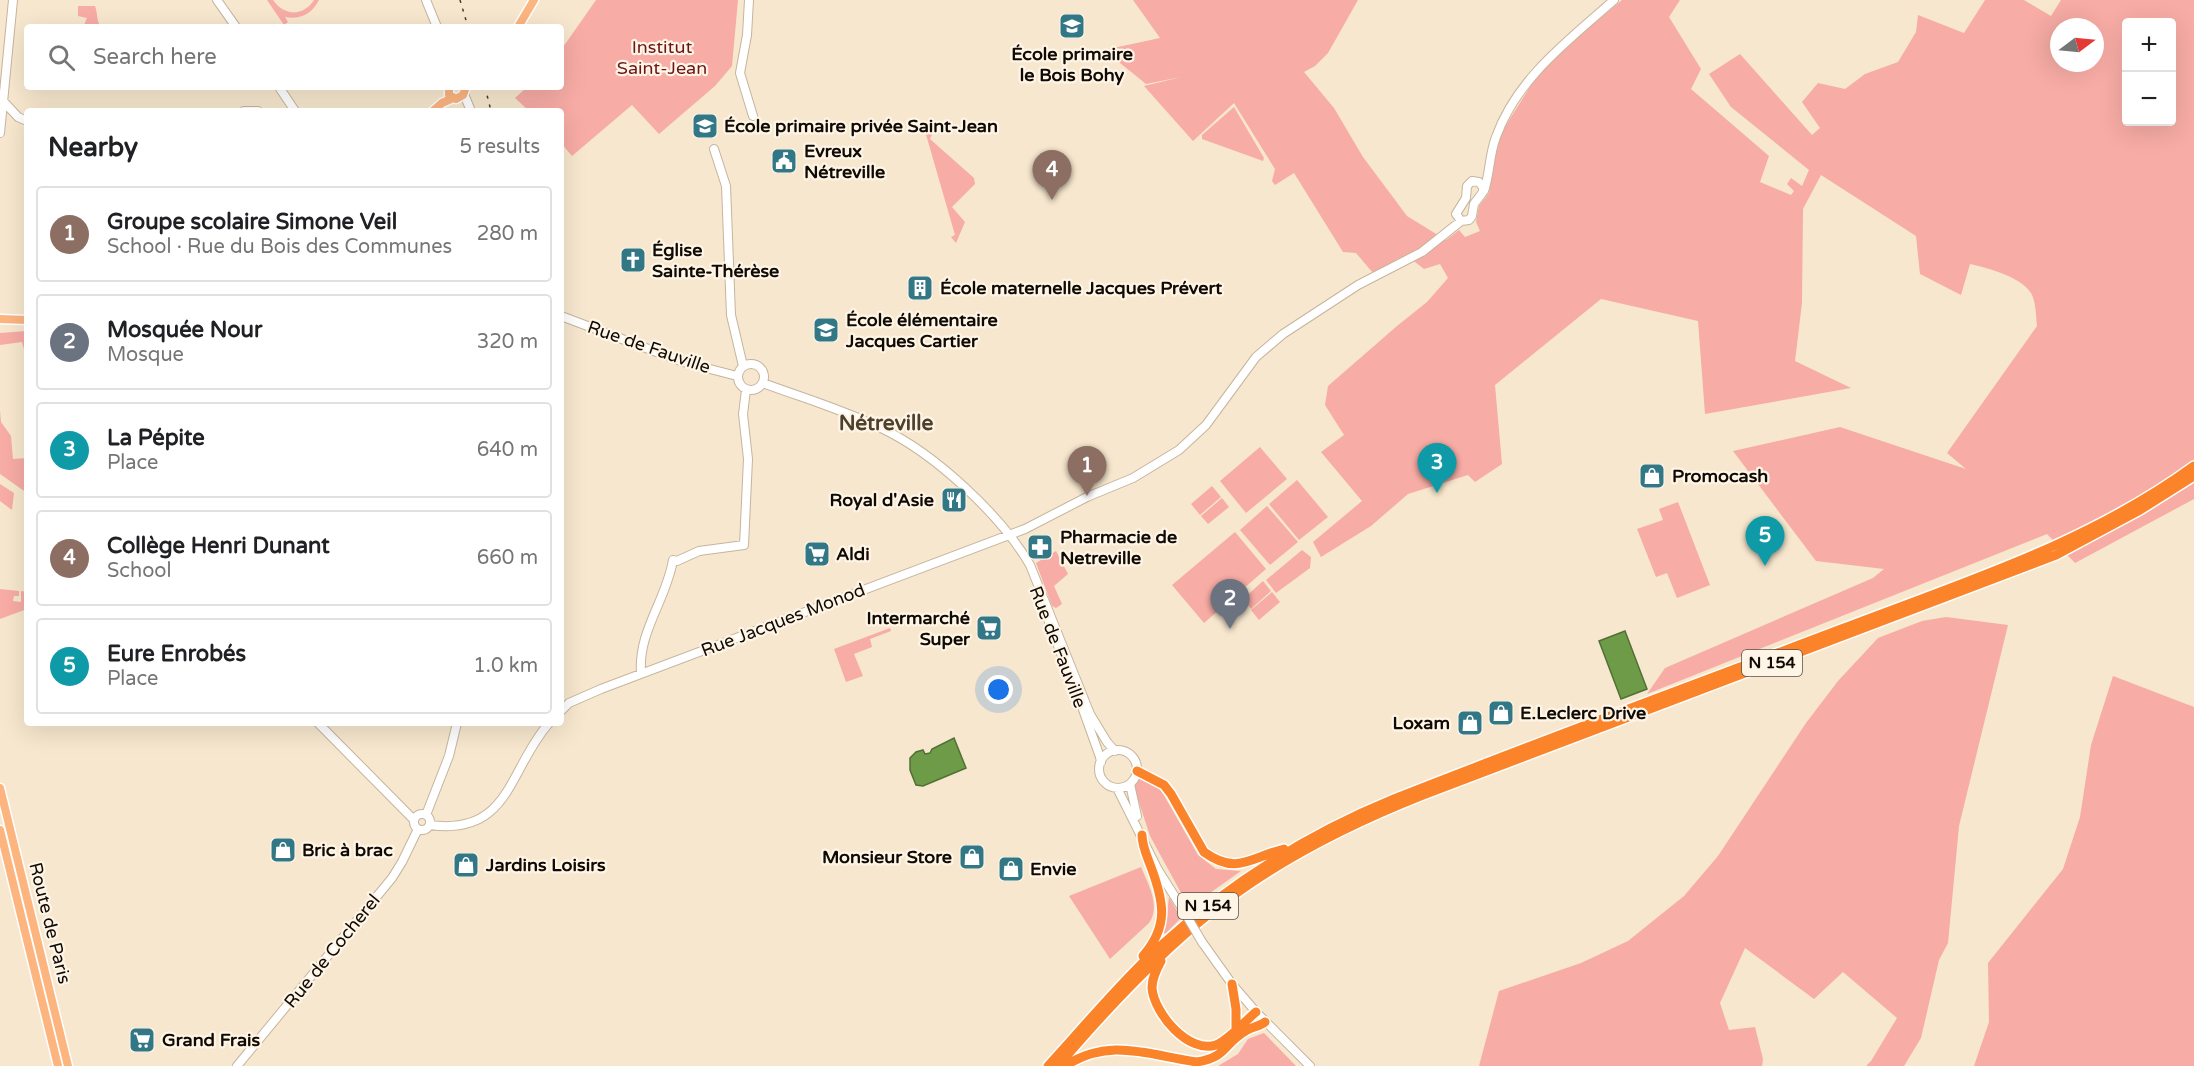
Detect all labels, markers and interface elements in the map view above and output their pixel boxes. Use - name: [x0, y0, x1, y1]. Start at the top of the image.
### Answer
- school or university icon: École primaire le Bois Bohy: [1057, 11, 1087, 41]
- north arrow: [2050, 18, 2104, 72]
- map controls: [2122, 18, 2176, 126]
- button: +: [2122, 18, 2176, 72]
- search box: [24, 24, 564, 90]
- park label: Institut Saint-Jean: [617, 36, 707, 79]
- icon: search: [45, 41, 78, 74]
- place label: École primaire le Bois Bohy: [1011, 43, 1133, 86]
- text: Search here: [93, 44, 217, 70]
- button: −: [2122, 72, 2176, 126]
- school or university icon: École primaire privée Saint-Jean: [690, 111, 720, 141]
- place label: École primaire privée Saint-Jean: [724, 115, 998, 137]
- text: Nearby: [48, 132, 138, 163]
- text: 5 results: [460, 135, 540, 159]
- place label: Evreux Nétreville: [804, 140, 885, 183]
- public building icon: Evreux Nétreville: [769, 146, 799, 176]
- pin: 4: [1032, 150, 1072, 200]
- text: Groupe scolaire Simone Veil: [107, 209, 397, 235]
- text: 1: [63, 222, 76, 246]
- text: 280 m: [477, 222, 538, 246]
- text: School · Rue du Bois des Communes: [107, 235, 452, 259]
- place label: Église Sainte-Thérèse: [652, 239, 779, 282]
- church icon: Église Sainte-Thérèse: [618, 245, 648, 275]
- building icon: École maternelle Jacques Prévert: [905, 273, 935, 303]
- place label: École maternelle Jacques Prévert: [940, 277, 1222, 299]
- place label: École élémentaire Jacques Cartier: [845, 309, 998, 352]
- school or university icon: École élémentaire Jacques Cartier: [811, 315, 841, 345]
- street label: Rue de Fauville: [585, 316, 713, 378]
- text: Mosquée Nour: [107, 317, 262, 343]
- text: 2: [63, 330, 76, 354]
- text: 320 m: [477, 330, 538, 354]
- text: Mosque: [107, 343, 184, 367]
- district label: Nétreville: [839, 411, 933, 436]
- text: La Pépite: [107, 425, 205, 451]
- text: 3: [63, 438, 76, 462]
- text: 640 m: [477, 438, 538, 462]
- pin: 3: [1418, 444, 1456, 493]
- pin: 1: [1068, 446, 1106, 496]
- text: Place: [107, 451, 158, 475]
- shop icon: Promocash: [1637, 461, 1667, 491]
- place label: Promocash: [1672, 465, 1768, 487]
- restaurant icon: Royal d'Asie: [939, 485, 969, 515]
- place label: Royal d'Asie: [829, 489, 934, 511]
- pin: 5: [1746, 516, 1784, 566]
- place label: Pharmacie de Netreville: [1060, 526, 1177, 569]
- pharmacy icon: Pharmacie de Netreville: [1025, 532, 1055, 562]
- text: Collège Henri Dunant: [107, 533, 330, 559]
- supermarket icon: Aldi: [802, 539, 832, 569]
- place label: Aldi: [836, 543, 870, 565]
- text: 4: [63, 546, 76, 570]
- text: 660 m: [477, 546, 538, 570]
- text: School: [107, 559, 171, 583]
- street label: Rue Jacques Monod: [698, 579, 868, 661]
- pin: 2: [1210, 580, 1250, 629]
- street label: Rue de Fauville: [1025, 583, 1091, 711]
- place label: Intermarché Super: [866, 607, 971, 650]
- supermarket icon: Intermarché Super: [974, 613, 1004, 643]
- text: Eure Enrobés: [107, 641, 246, 667]
- road number: N 154: [1742, 650, 1802, 676]
- text: 5: [63, 654, 76, 678]
- text: 1.0 km: [473, 654, 538, 678]
- text: Place: [107, 667, 158, 691]
- your location: [984, 675, 1013, 704]
- shop icon: E.Leclerc Drive: [1486, 698, 1516, 728]
- place label: E.Leclerc Drive: [1520, 702, 1646, 724]
- shop icon: Loxam: [1455, 708, 1485, 738]
- place label: Loxam: [1393, 712, 1450, 734]
- shop icon: Bric à brac: [268, 835, 298, 865]
- place label: Bric à brac: [302, 839, 393, 861]
- shop icon: Monsieur Store: [957, 842, 987, 872]
- place label: Monsieur Store: [822, 846, 952, 868]
- shop icon: Jardins Loisirs: [451, 850, 481, 880]
- place label: Jardins Loisirs: [485, 854, 606, 876]
- shop icon: Envie: [996, 854, 1026, 884]
- place label: Envie: [1030, 858, 1076, 880]
- street label: Route de Paris: [24, 860, 76, 986]
- street label: Rue de Cocherel: [279, 890, 385, 1012]
- road number: N 154: [1178, 893, 1238, 919]
- supermarket icon: Grand Frais: [127, 1025, 157, 1055]
- place label: Grand Frais: [162, 1029, 261, 1051]

